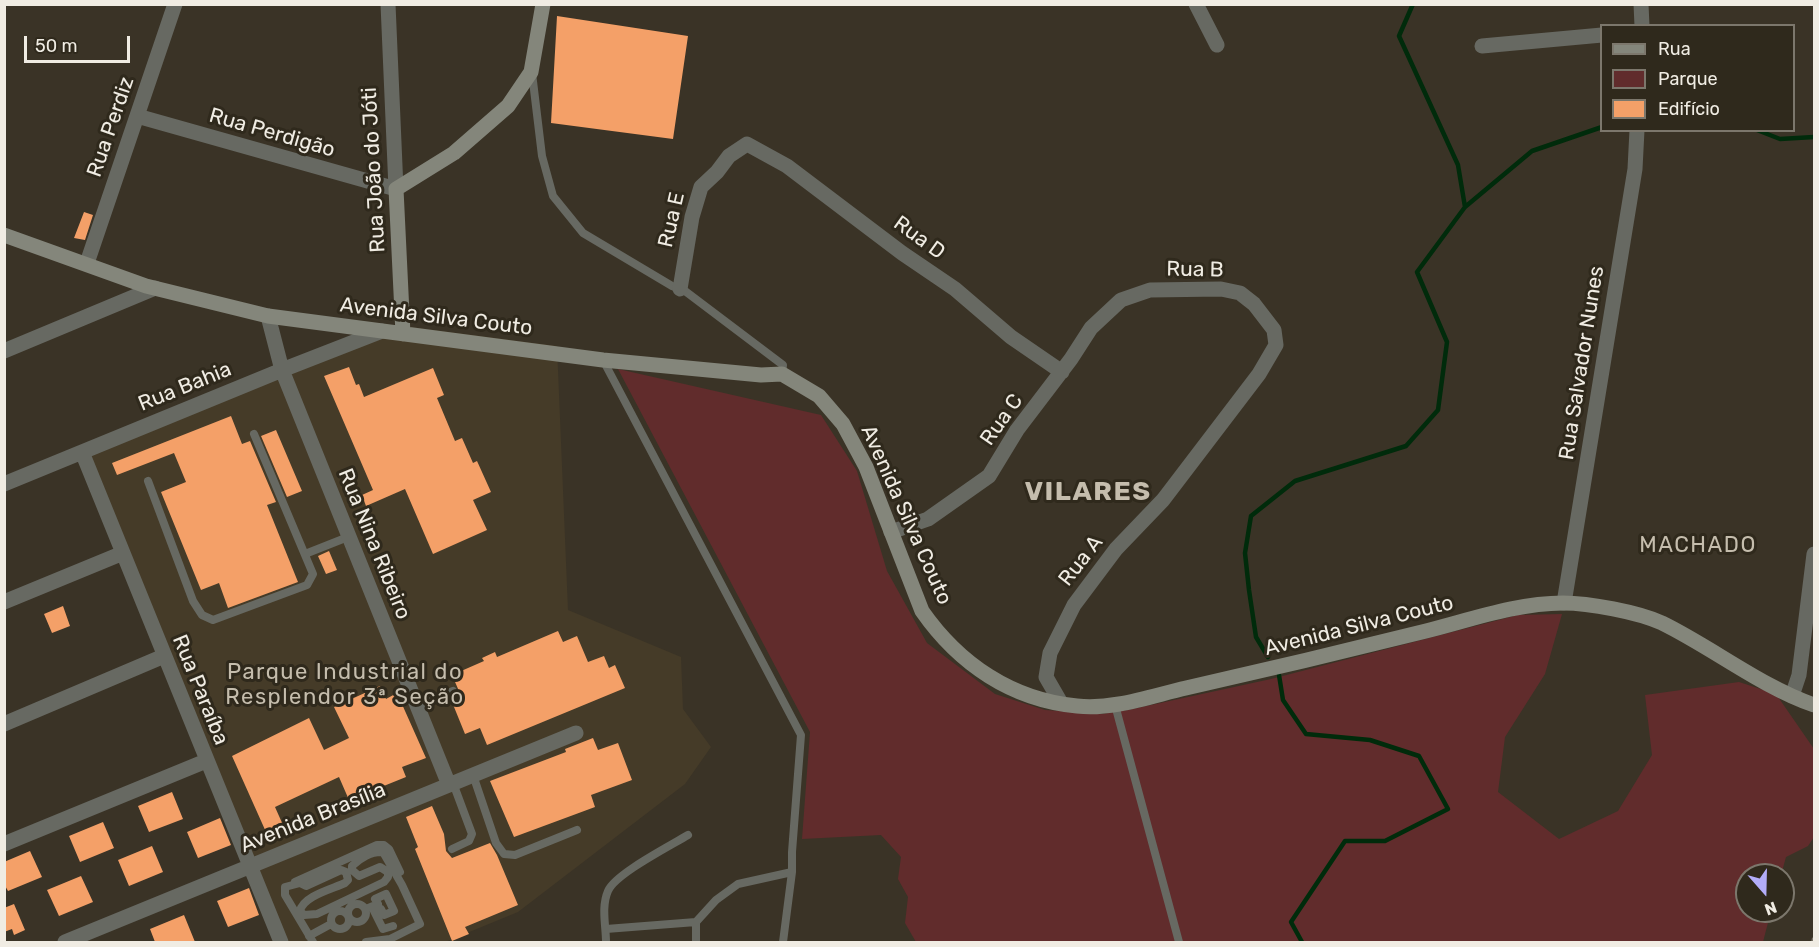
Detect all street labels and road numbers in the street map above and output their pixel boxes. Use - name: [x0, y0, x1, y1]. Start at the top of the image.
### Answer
- street label: Rua Perdiz: [82, 74, 140, 180]
- street label: Rua João do Jóti: [357, 87, 391, 253]
- street label: Rua Perdigão: [206, 103, 338, 163]
- street label: Rua E: [653, 190, 691, 250]
- street label: Rua D: [888, 211, 950, 265]
- street label: Rua B: [1166, 257, 1224, 283]
- street label: Rua Salvador Nunes: [1554, 264, 1610, 462]
- street label: Avenida Silva Couto: [338, 293, 534, 341]
- street label: Rua Bahia: [135, 357, 235, 417]
- street label: Rua C: [975, 389, 1029, 451]
- street label: Avenida Silva Couto: [855, 421, 957, 609]
- street label: Rua Nina Ribeiro: [332, 465, 416, 623]
- street label: Rua A: [1053, 531, 1109, 591]
- street label: Avenida Silva Couto: [1262, 590, 1456, 662]
- street label: Rua Paraíba: [166, 631, 234, 749]
- street label: Avenida Brasília: [237, 777, 389, 859]

